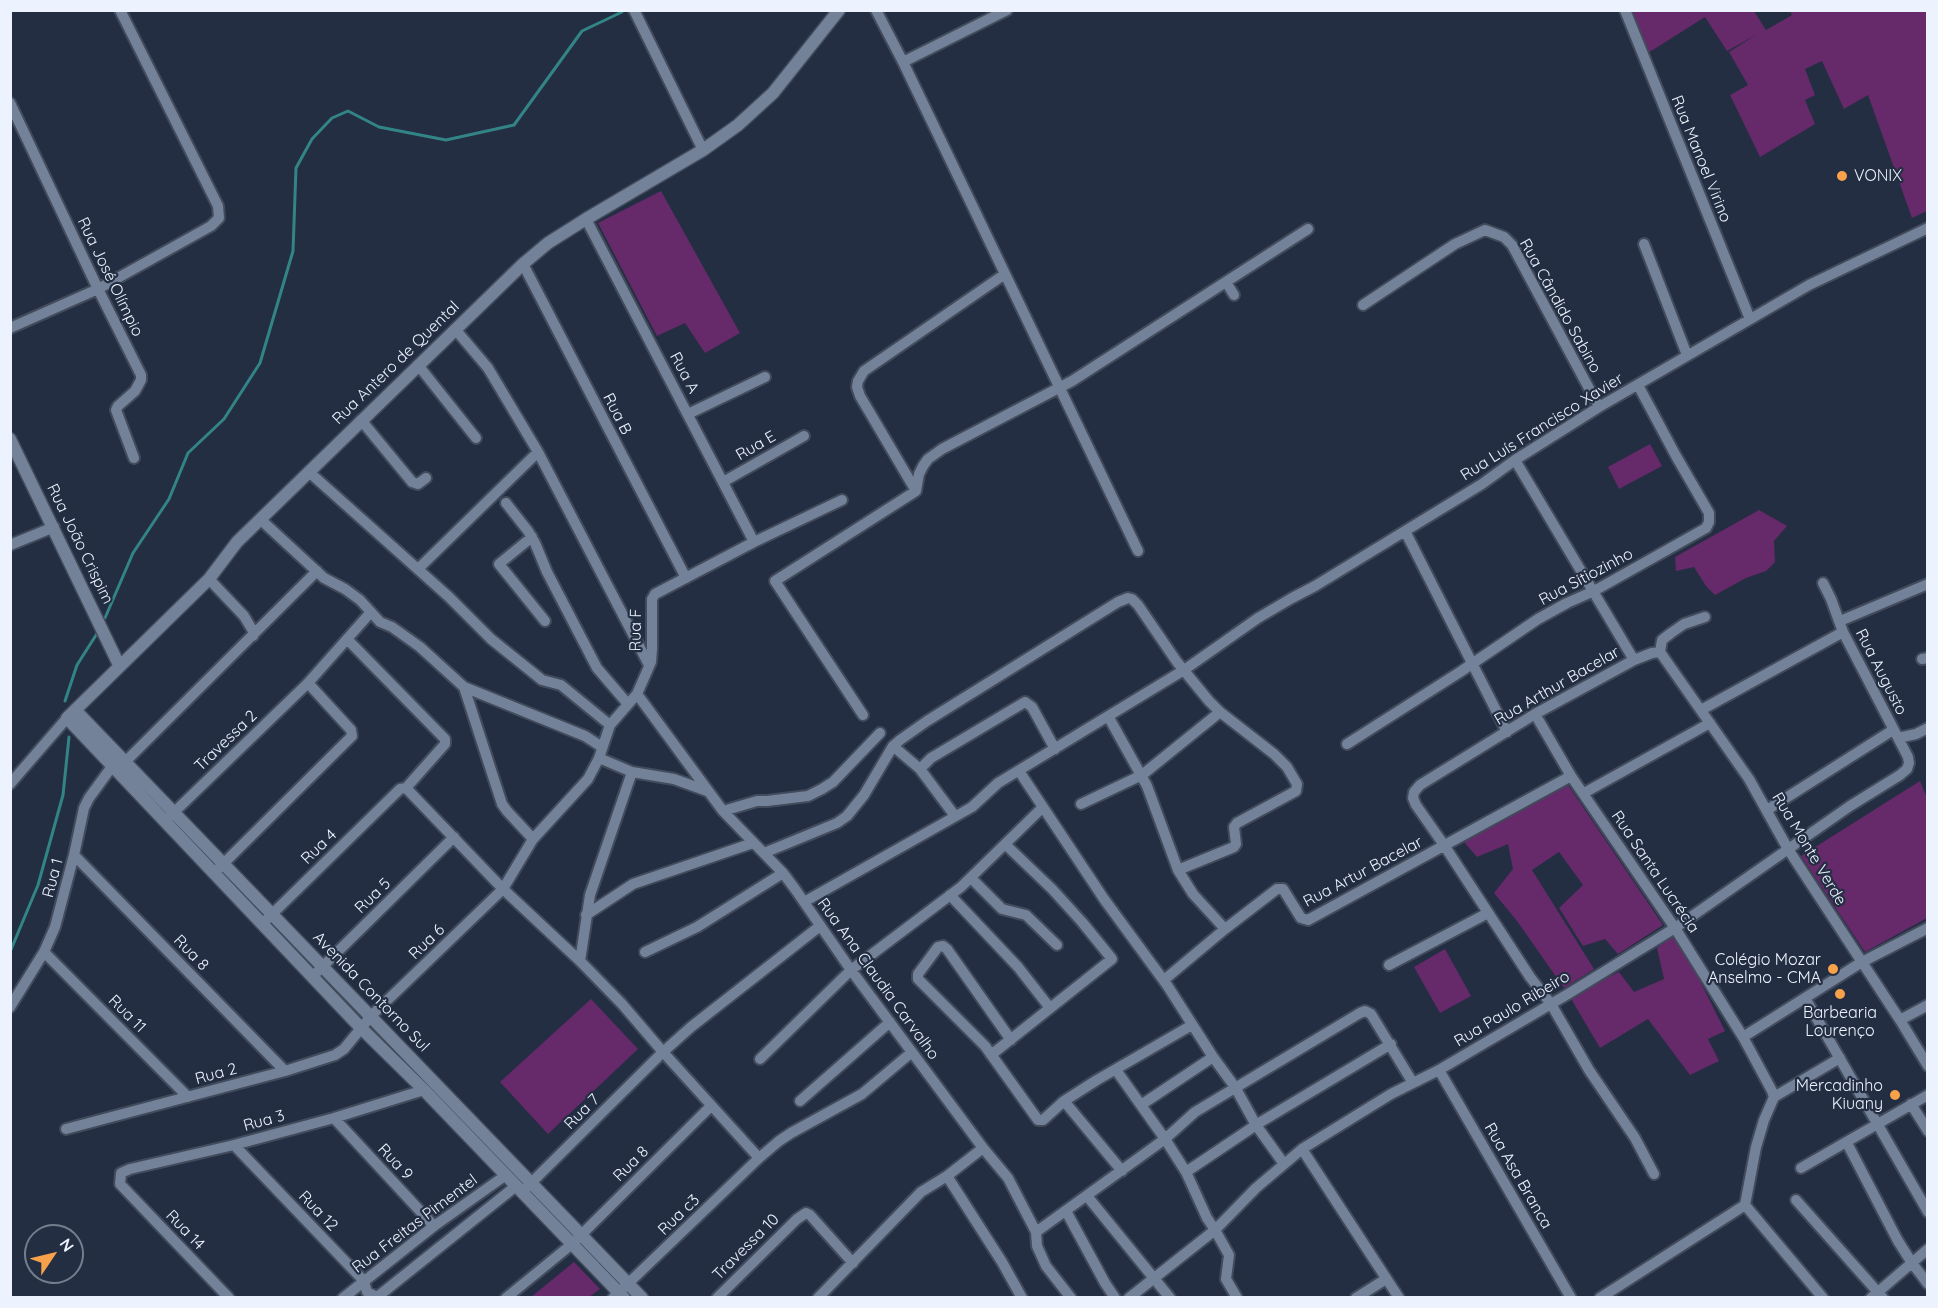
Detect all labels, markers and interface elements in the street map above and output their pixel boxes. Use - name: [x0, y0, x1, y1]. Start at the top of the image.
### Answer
- street label: Rua Manoel Virino: [1667, 93, 1735, 225]
- place label: VONIX: [1854, 166, 1902, 186]
- marker: VONIX: [1835, 169, 1849, 183]
- street label: Rua José Olímpio: [73, 214, 147, 340]
- street label: Rua Cândido Sabino: [1515, 235, 1605, 377]
- street label: Rua Antero de Quental: [328, 297, 464, 429]
- street label: Rua A: [665, 349, 703, 397]
- street label: Rua Luís Francisco Xavier: [1457, 369, 1627, 485]
- street label: Rua B: [598, 390, 636, 438]
- street label: Rua E: [733, 427, 779, 465]
- street label: Rua João Crispim: [43, 481, 117, 607]
- street label: Rua Sitiozinho: [1536, 544, 1636, 610]
- street label: Rua F: [626, 608, 646, 652]
- street label: Rua Augusto: [1851, 626, 1911, 718]
- street label: Rua Arthur Bacelar: [1491, 642, 1623, 730]
- street label: Travessa 2: [191, 706, 261, 776]
- street label: Rua Monte Verde: [1768, 789, 1850, 909]
- street label: Rua Santa Lucrécia: [1607, 807, 1703, 937]
- street label: Rua 4: [297, 825, 341, 869]
- street label: Rua Artur Bacelar: [1300, 832, 1426, 912]
- street label: Rua 1: [39, 856, 67, 900]
- street label: Rua 5: [351, 874, 395, 918]
- street label: Rua Ana Claudia Carvalho: [813, 894, 943, 1064]
- street label: Rua 6: [405, 920, 449, 964]
- street label: Avenida Contorno Sul: [309, 928, 433, 1056]
- street label: Rua 8: [169, 931, 213, 975]
- place label: Colégio Mozar Anselmo - CMA: [1708, 950, 1821, 988]
- marker: Colégio Mozar Anselmo - CMA: [1826, 962, 1840, 976]
- street label: Rua Paulo Ribeiro: [1451, 967, 1573, 1051]
- marker: Barbearia Lourenço: [1833, 987, 1847, 1001]
- street label: Rua 11: [104, 991, 150, 1037]
- place label: Barbearia Lourenço: [1803, 1003, 1877, 1041]
- street label: Rua 2: [193, 1059, 239, 1089]
- place label: Mercadinho Kiuany: [1796, 1076, 1883, 1114]
- marker: Mercadinho Kiuany: [1888, 1088, 1902, 1102]
- street label: Rua 7: [560, 1090, 604, 1134]
- street label: Rua 3: [241, 1106, 287, 1136]
- street label: Rua Asa Branca: [1480, 1120, 1556, 1232]
- street label: Rua 9: [373, 1140, 417, 1184]
- street label: Rua 8: [609, 1142, 653, 1186]
- street label: Rua Freitas Pimentel: [349, 1171, 481, 1277]
- street label: Rua 12: [294, 1187, 342, 1235]
- street label: Rua c3: [654, 1191, 704, 1239]
- street label: Rua 14: [161, 1206, 209, 1254]
- street label: Travessa 10: [709, 1210, 783, 1284]
- north arrow: [24, 1224, 84, 1284]
- text: N: [56, 1234, 79, 1255]

